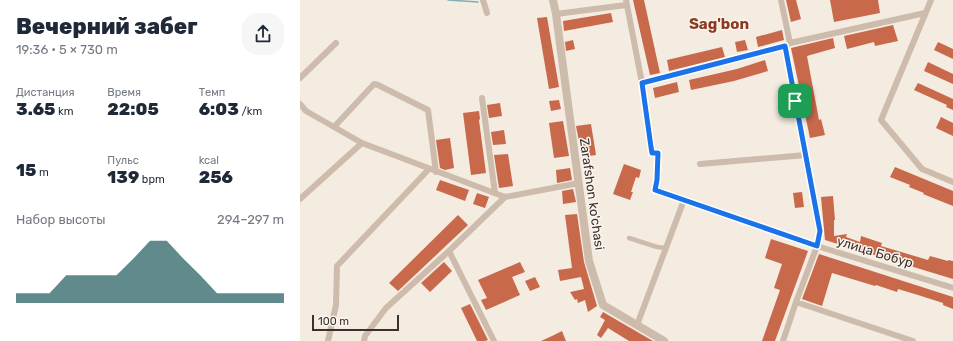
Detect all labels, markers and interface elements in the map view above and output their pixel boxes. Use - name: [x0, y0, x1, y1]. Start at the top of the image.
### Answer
- text: Вечерний забег: [16, 13, 198, 40]
- button: share: [242, 13, 284, 55]
- district label: Sag'bon: [689, 15, 749, 33]
- text: 19:36 · 5 × 730 m: [16, 42, 118, 57]
- pin: [778, 84, 812, 118]
- text: Дистанция: [16, 86, 74, 99]
- text: Время: [107, 86, 141, 99]
- text: Темп: [199, 86, 225, 99]
- icon: arrive: [784, 90, 806, 112]
- text: 3.65: [16, 99, 55, 119]
- text: 22:05: [107, 99, 159, 119]
- text: 6:03: [199, 99, 239, 119]
- text: km: [55, 105, 74, 118]
- text: /km: [239, 105, 262, 118]
- street label: Zarafshon ko'chasi: [577, 137, 607, 251]
- text: Пульс: [107, 154, 139, 167]
- text: kcal: [199, 154, 219, 167]
- text: 15: [16, 160, 36, 180]
- text: m: [36, 166, 49, 179]
- text: 139: [107, 167, 139, 187]
- text: 256: [199, 167, 233, 187]
- text: bpm: [139, 173, 165, 186]
- text: Набор высоты: [16, 212, 105, 227]
- text: 294–297 m: [217, 212, 284, 227]
- street label: улица Бобур: [835, 233, 915, 271]
- scale bar: [312, 313, 399, 332]
- text: 100 m: [318, 315, 349, 328]

